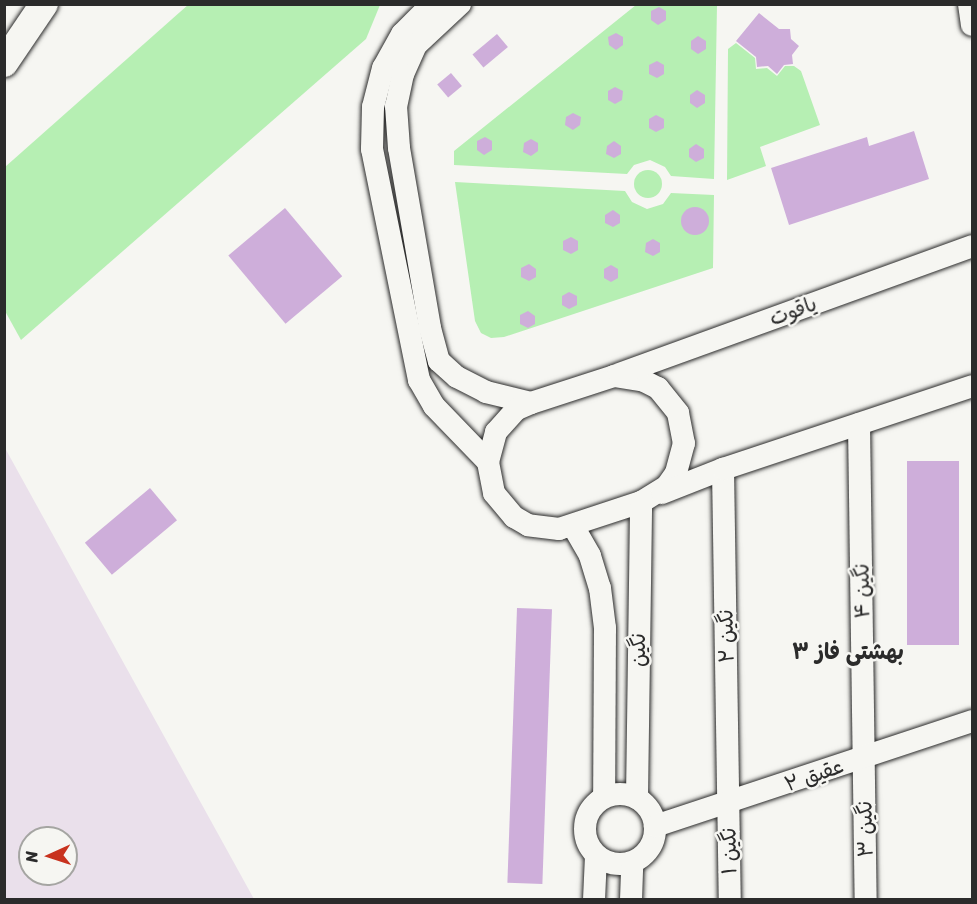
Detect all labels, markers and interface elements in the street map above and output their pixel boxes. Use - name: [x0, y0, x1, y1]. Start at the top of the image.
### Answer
- street label: یاقوت: [766, 291, 820, 331]
- street label: نگین ۴: [849, 563, 875, 619]
- street label: نگین ۲: [713, 609, 739, 663]
- street label: نگین: [625, 633, 651, 667]
- district label: بهشتی فاز ۳: [792, 639, 904, 665]
- street label: عقیق ۲: [781, 753, 847, 797]
- street label: نگین ۳: [852, 800, 878, 858]
- north arrow: [18, 826, 78, 886]
- street label: نگین ۱: [716, 827, 742, 875]
- text: N: [17, 851, 46, 863]

